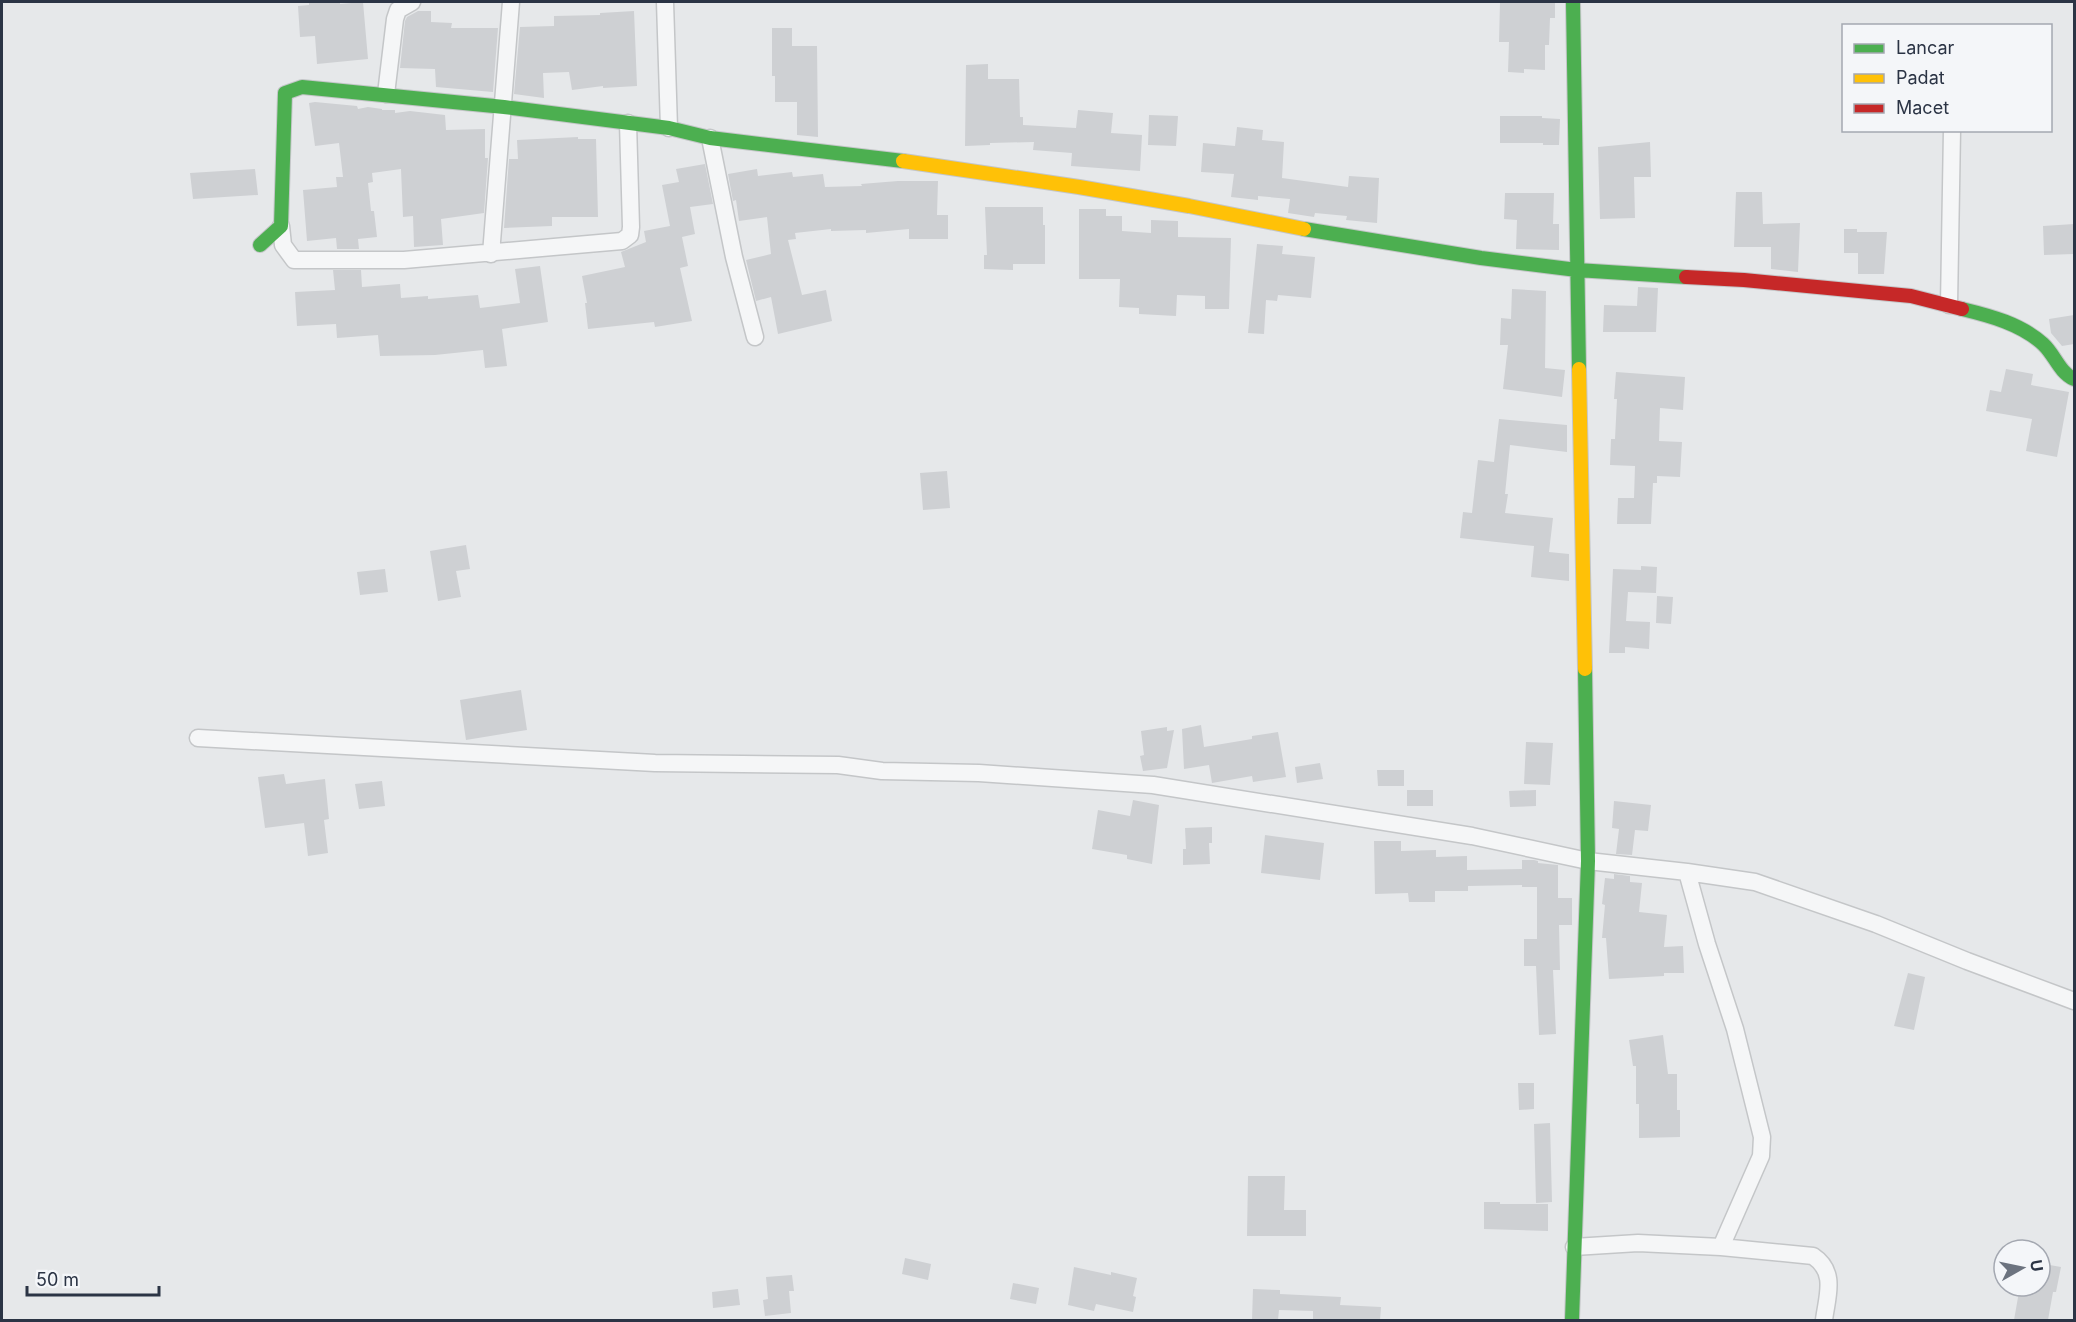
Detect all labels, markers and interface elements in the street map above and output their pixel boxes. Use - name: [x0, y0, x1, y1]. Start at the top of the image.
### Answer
- legend: [1842, 24, 2052, 132]
- text: Lancar: [1896, 37, 1954, 58]
- text: Padat: [1896, 67, 1945, 88]
- text: Macet: [1896, 97, 1949, 118]
- north arrow: [1992, 1238, 2052, 1298]
- text: U: [2026, 1258, 2048, 1273]
- scale bar: [27, 1259, 159, 1297]
- text: 50 m: [36, 1269, 79, 1290]

